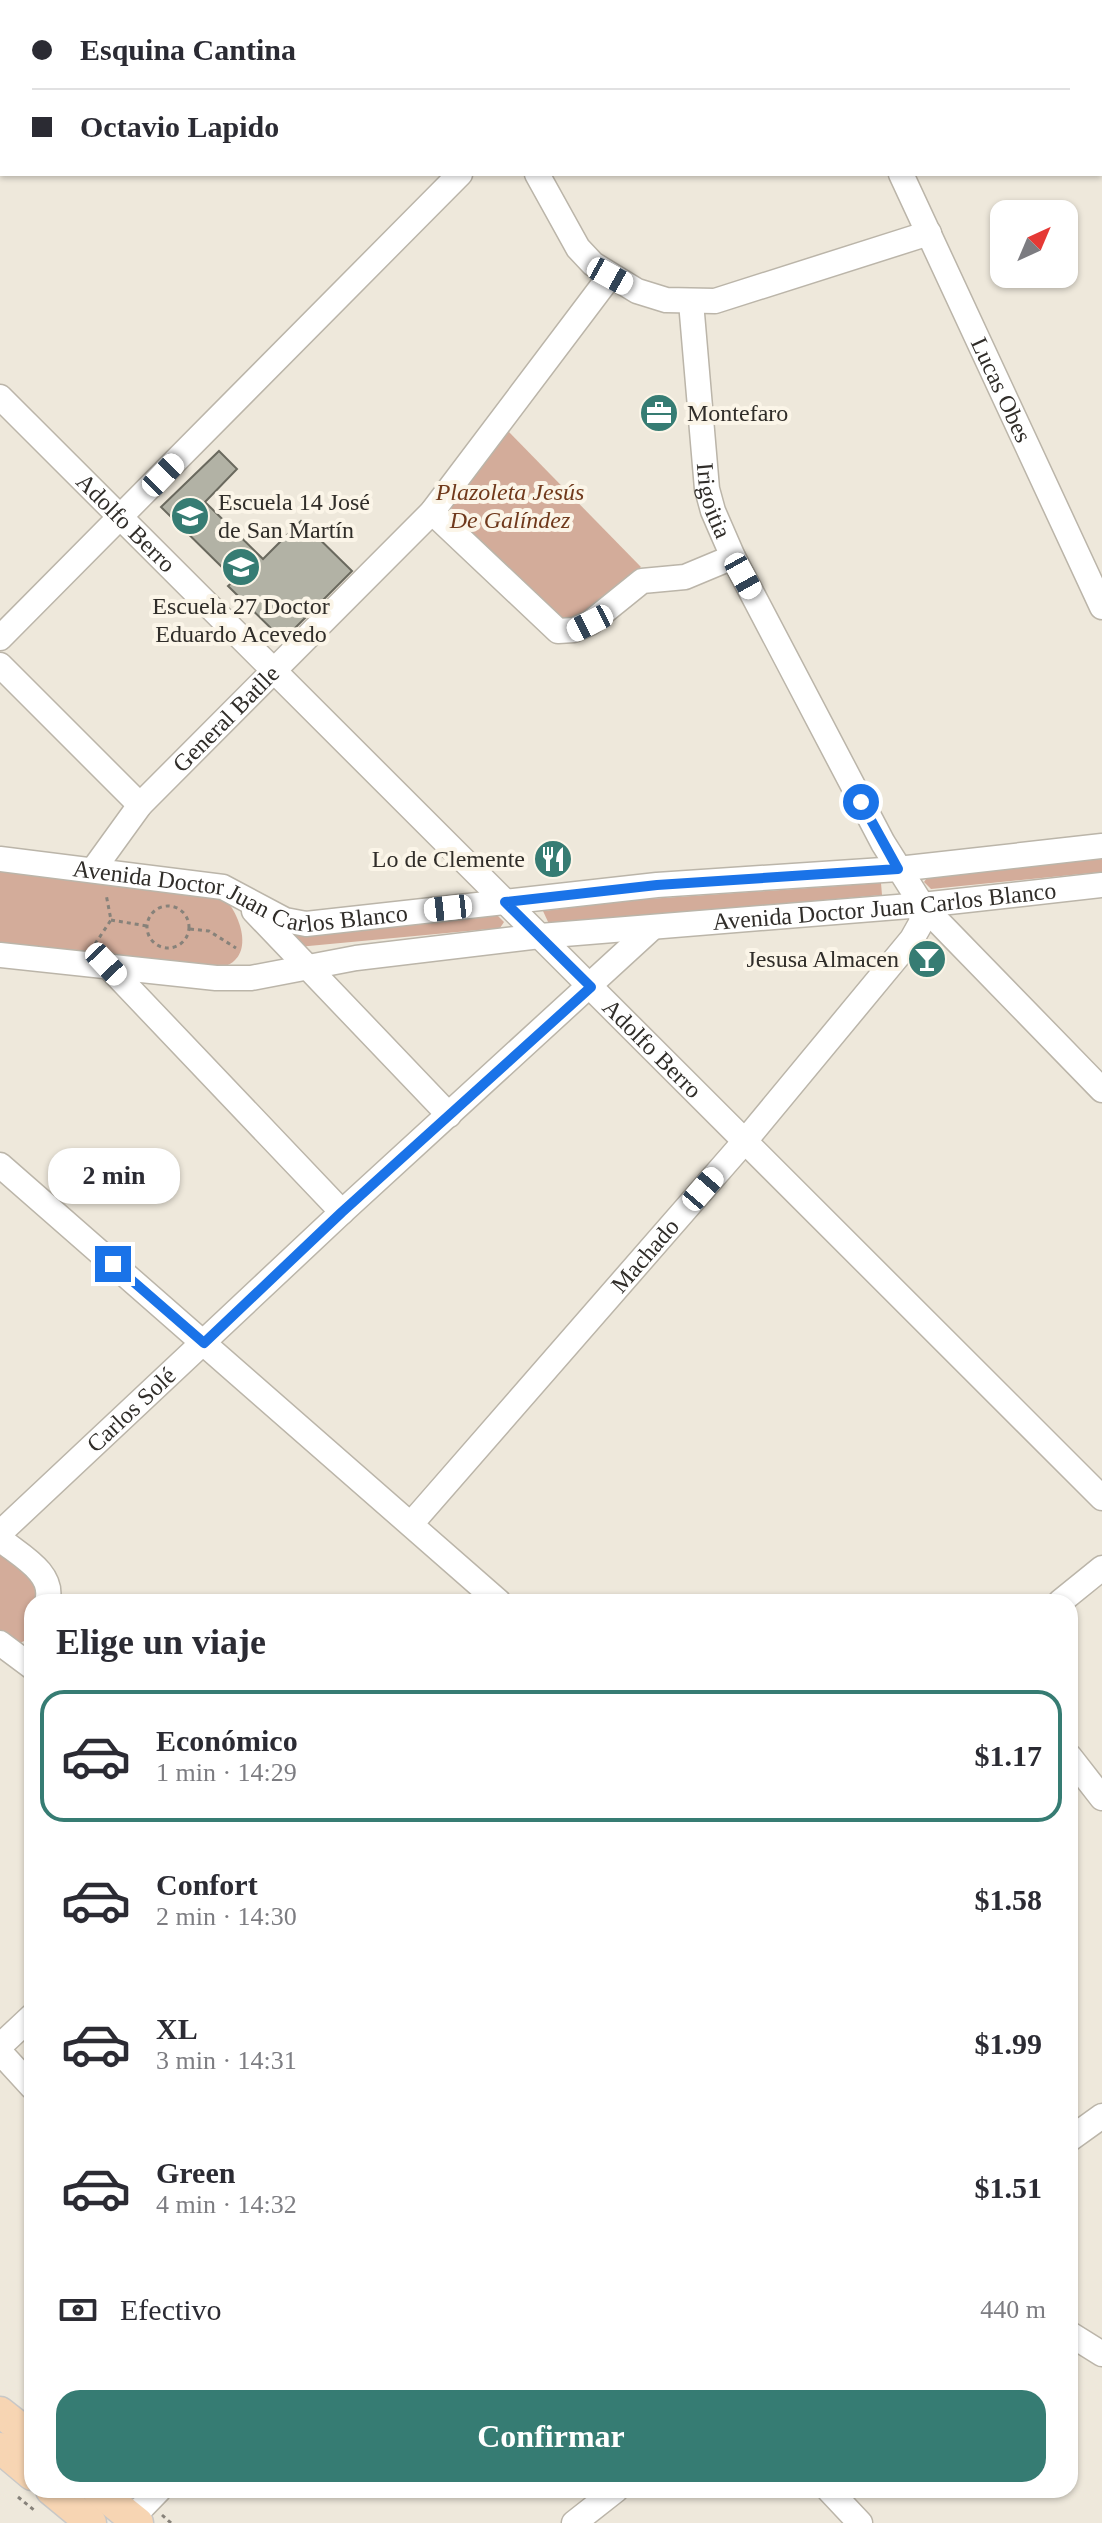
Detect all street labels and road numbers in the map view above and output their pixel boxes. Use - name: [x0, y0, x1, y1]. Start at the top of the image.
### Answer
- street label: Lucas Obes: [966, 333, 1037, 446]
- street label: Irigoitia: [692, 462, 736, 542]
- street label: Adolfo Berro: [71, 468, 181, 577]
- street label: General Batlle: [168, 660, 284, 777]
- street label: Avenida Doctor Juan Carlos Blanco: [71, 855, 409, 937]
- street label: Avenida Doctor Juan Carlos Blanco: [712, 877, 1057, 935]
- street label: Adolfo Berro: [598, 994, 707, 1103]
- street label: Machado: [606, 1213, 684, 1298]
- street label: Carlos Solé: [82, 1362, 181, 1457]

